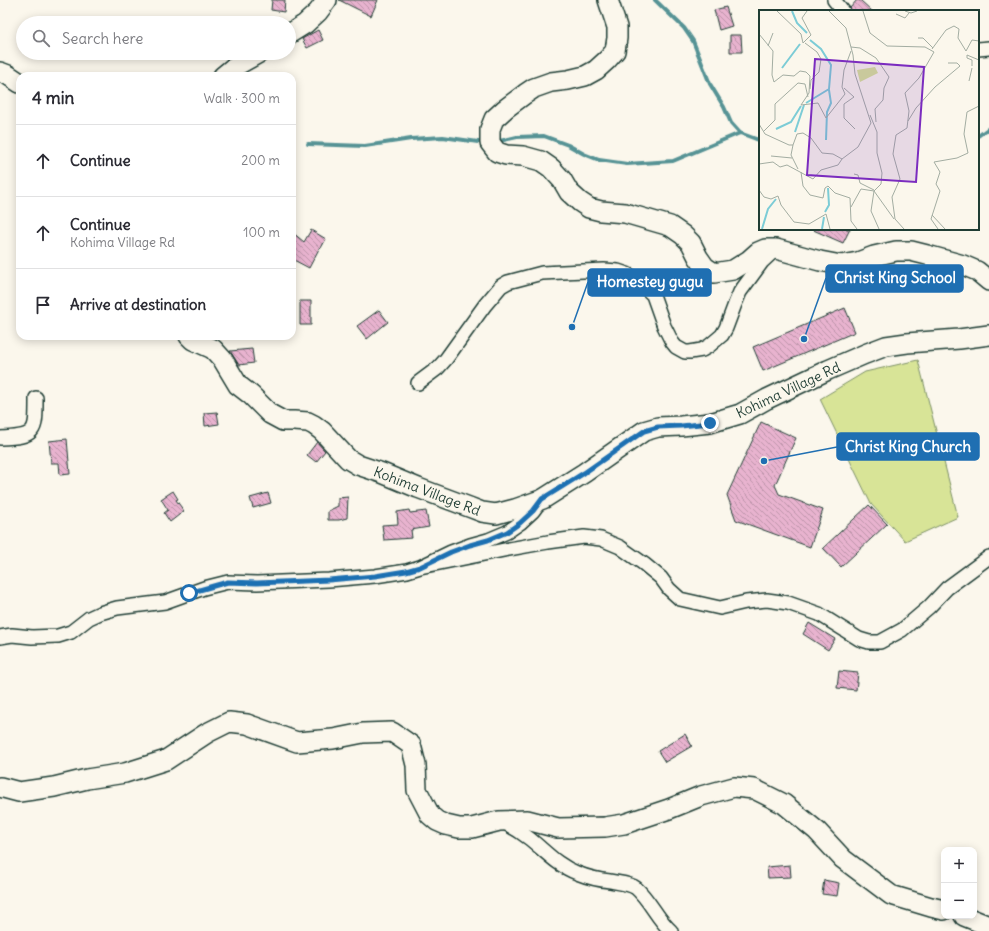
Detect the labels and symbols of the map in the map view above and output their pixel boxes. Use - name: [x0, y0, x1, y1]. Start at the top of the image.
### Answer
- inset map: [759, 10, 979, 230]
- callout: Christ King School: [826, 265, 963, 292]
- text: Christ King School: [834, 268, 956, 288]
- callout: Homestey gugu: [588, 269, 711, 296]
- text: Homestey gugu: [597, 272, 704, 292]
- street label: Kohima Village Rd: [733, 358, 843, 422]
- route end: [701, 414, 719, 432]
- callout: Christ King Church: [837, 433, 979, 460]
- text: Christ King Church: [845, 437, 971, 457]
- street label: Kohima Village Rd: [371, 462, 483, 520]
- route start: [180, 584, 198, 602]

